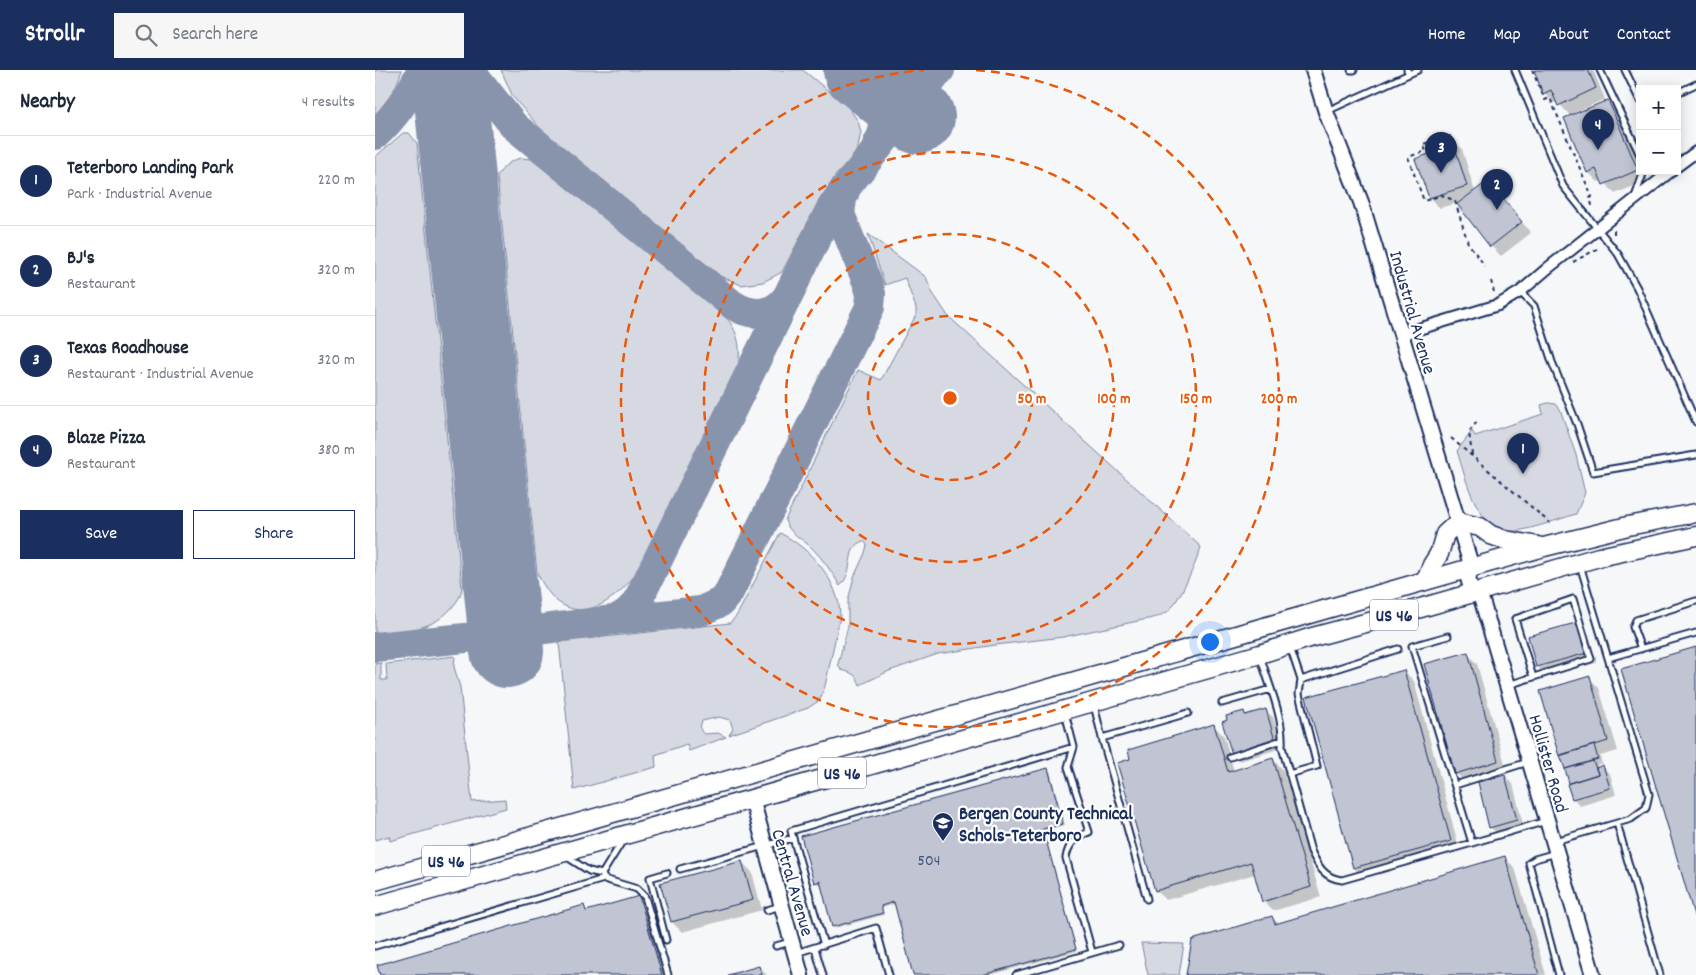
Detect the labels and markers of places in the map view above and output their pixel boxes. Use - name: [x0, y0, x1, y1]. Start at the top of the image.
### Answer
- pin: 4: [1582, 109, 1614, 150]
- pin: 3: [1425, 132, 1457, 173]
- pin: 2: [1481, 169, 1513, 210]
- centre of rings: [941, 389, 959, 407]
- pin: 1: [1507, 433, 1539, 474]
- place label: Bergen County Technical Schols-Teterboro: [959, 802, 1133, 851]
- school or university icon: Bergen County Technical Schols-Teterboro: [931, 811, 955, 842]

